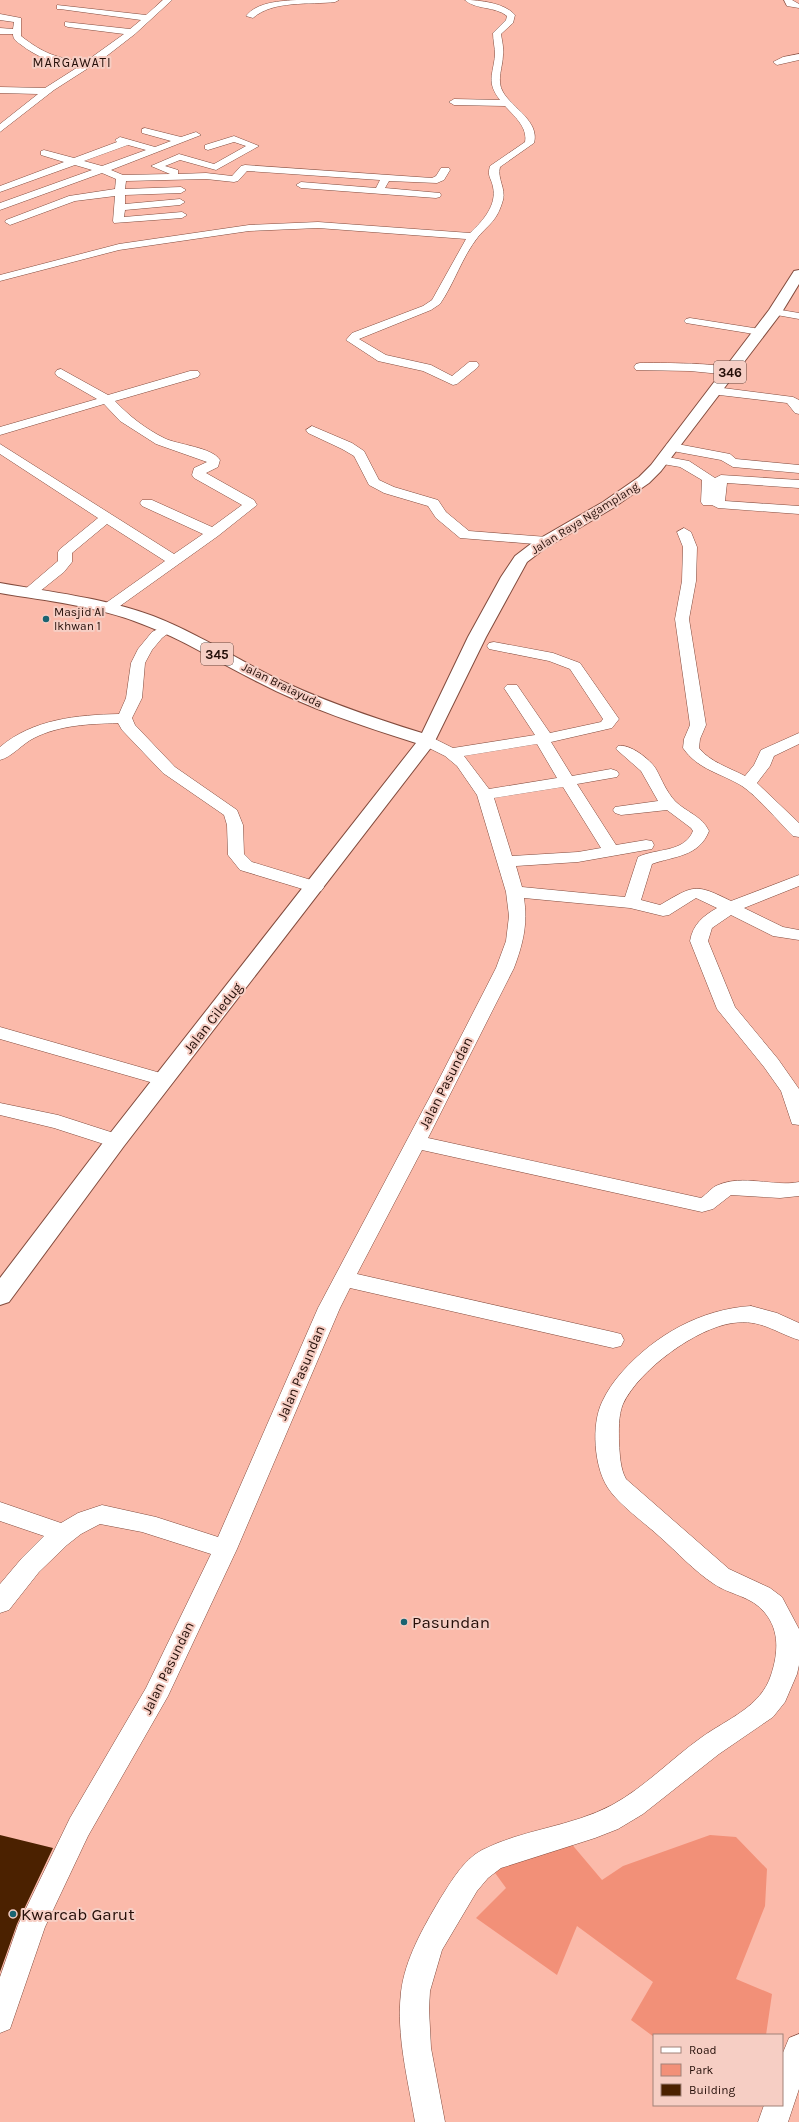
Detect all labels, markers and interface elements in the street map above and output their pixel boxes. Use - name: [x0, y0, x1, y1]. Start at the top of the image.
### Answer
- district label: MARGAWATI: [32, 55, 112, 70]
- road number: 346: [714, 361, 746, 383]
- street label: Jalan Raya Ngamplang: [529, 479, 642, 557]
- place label: Masjid Al Ikhwan 1: [54, 605, 105, 633]
- marker: Masjid Al Ikhwan 1: [41, 614, 51, 624]
- road number: 345: [201, 643, 233, 665]
- street label: Jalan Bratayuda: [240, 660, 324, 710]
- street label: Jalan Ciledug: [180, 979, 246, 1057]
- street label: Jalan Pasundan: [416, 1034, 476, 1132]
- street label: Jalan Pasundan: [273, 1323, 329, 1423]
- place label: Pasundan: [412, 1612, 490, 1632]
- marker: Pasundan: [399, 1617, 409, 1627]
- street label: Jalan Pasundan: [138, 1619, 198, 1717]
- place label: Kwarcab Garut: [21, 1904, 135, 1924]
- marker: Kwarcab Garut: [8, 1909, 18, 1919]
- legend: [653, 2034, 783, 2106]
- text: Road: [689, 2043, 717, 2057]
- text: Park: [689, 2063, 714, 2077]
- text: Building: [689, 2083, 736, 2097]

